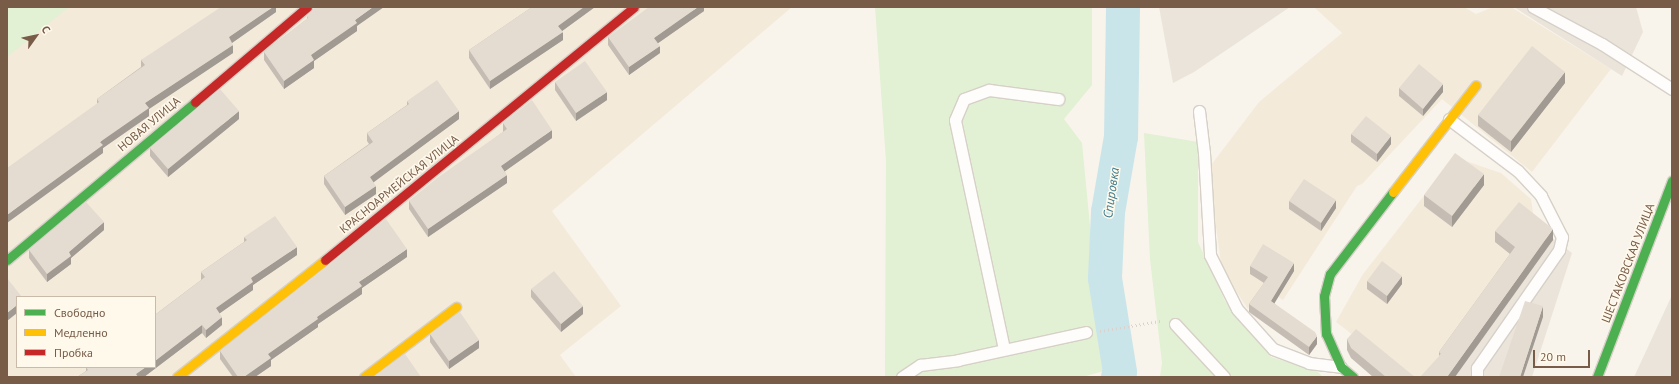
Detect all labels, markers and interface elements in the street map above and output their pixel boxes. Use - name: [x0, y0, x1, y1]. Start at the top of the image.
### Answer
- north arrow: [16, 16, 56, 56]
- text: С: [39, 23, 54, 36]
- street label: НОВАЯ УЛИЦА: [115, 94, 183, 154]
- street label: КРАСНОАРМЕЙСКАЯ УЛИЦА: [337, 132, 461, 236]
- water label: Спировка: [1101, 167, 1123, 219]
- street label: ШЕСТАКОВСКАЯ УЛИЦА: [1598, 201, 1658, 325]
- legend: [16, 296, 156, 368]
- text: Свободно: [54, 305, 105, 320]
- text: Медленно: [54, 325, 108, 340]
- scale bar: [1535, 342, 1592, 368]
- text: Пробка: [54, 345, 93, 360]
- text: 20 m: [1540, 349, 1566, 364]

